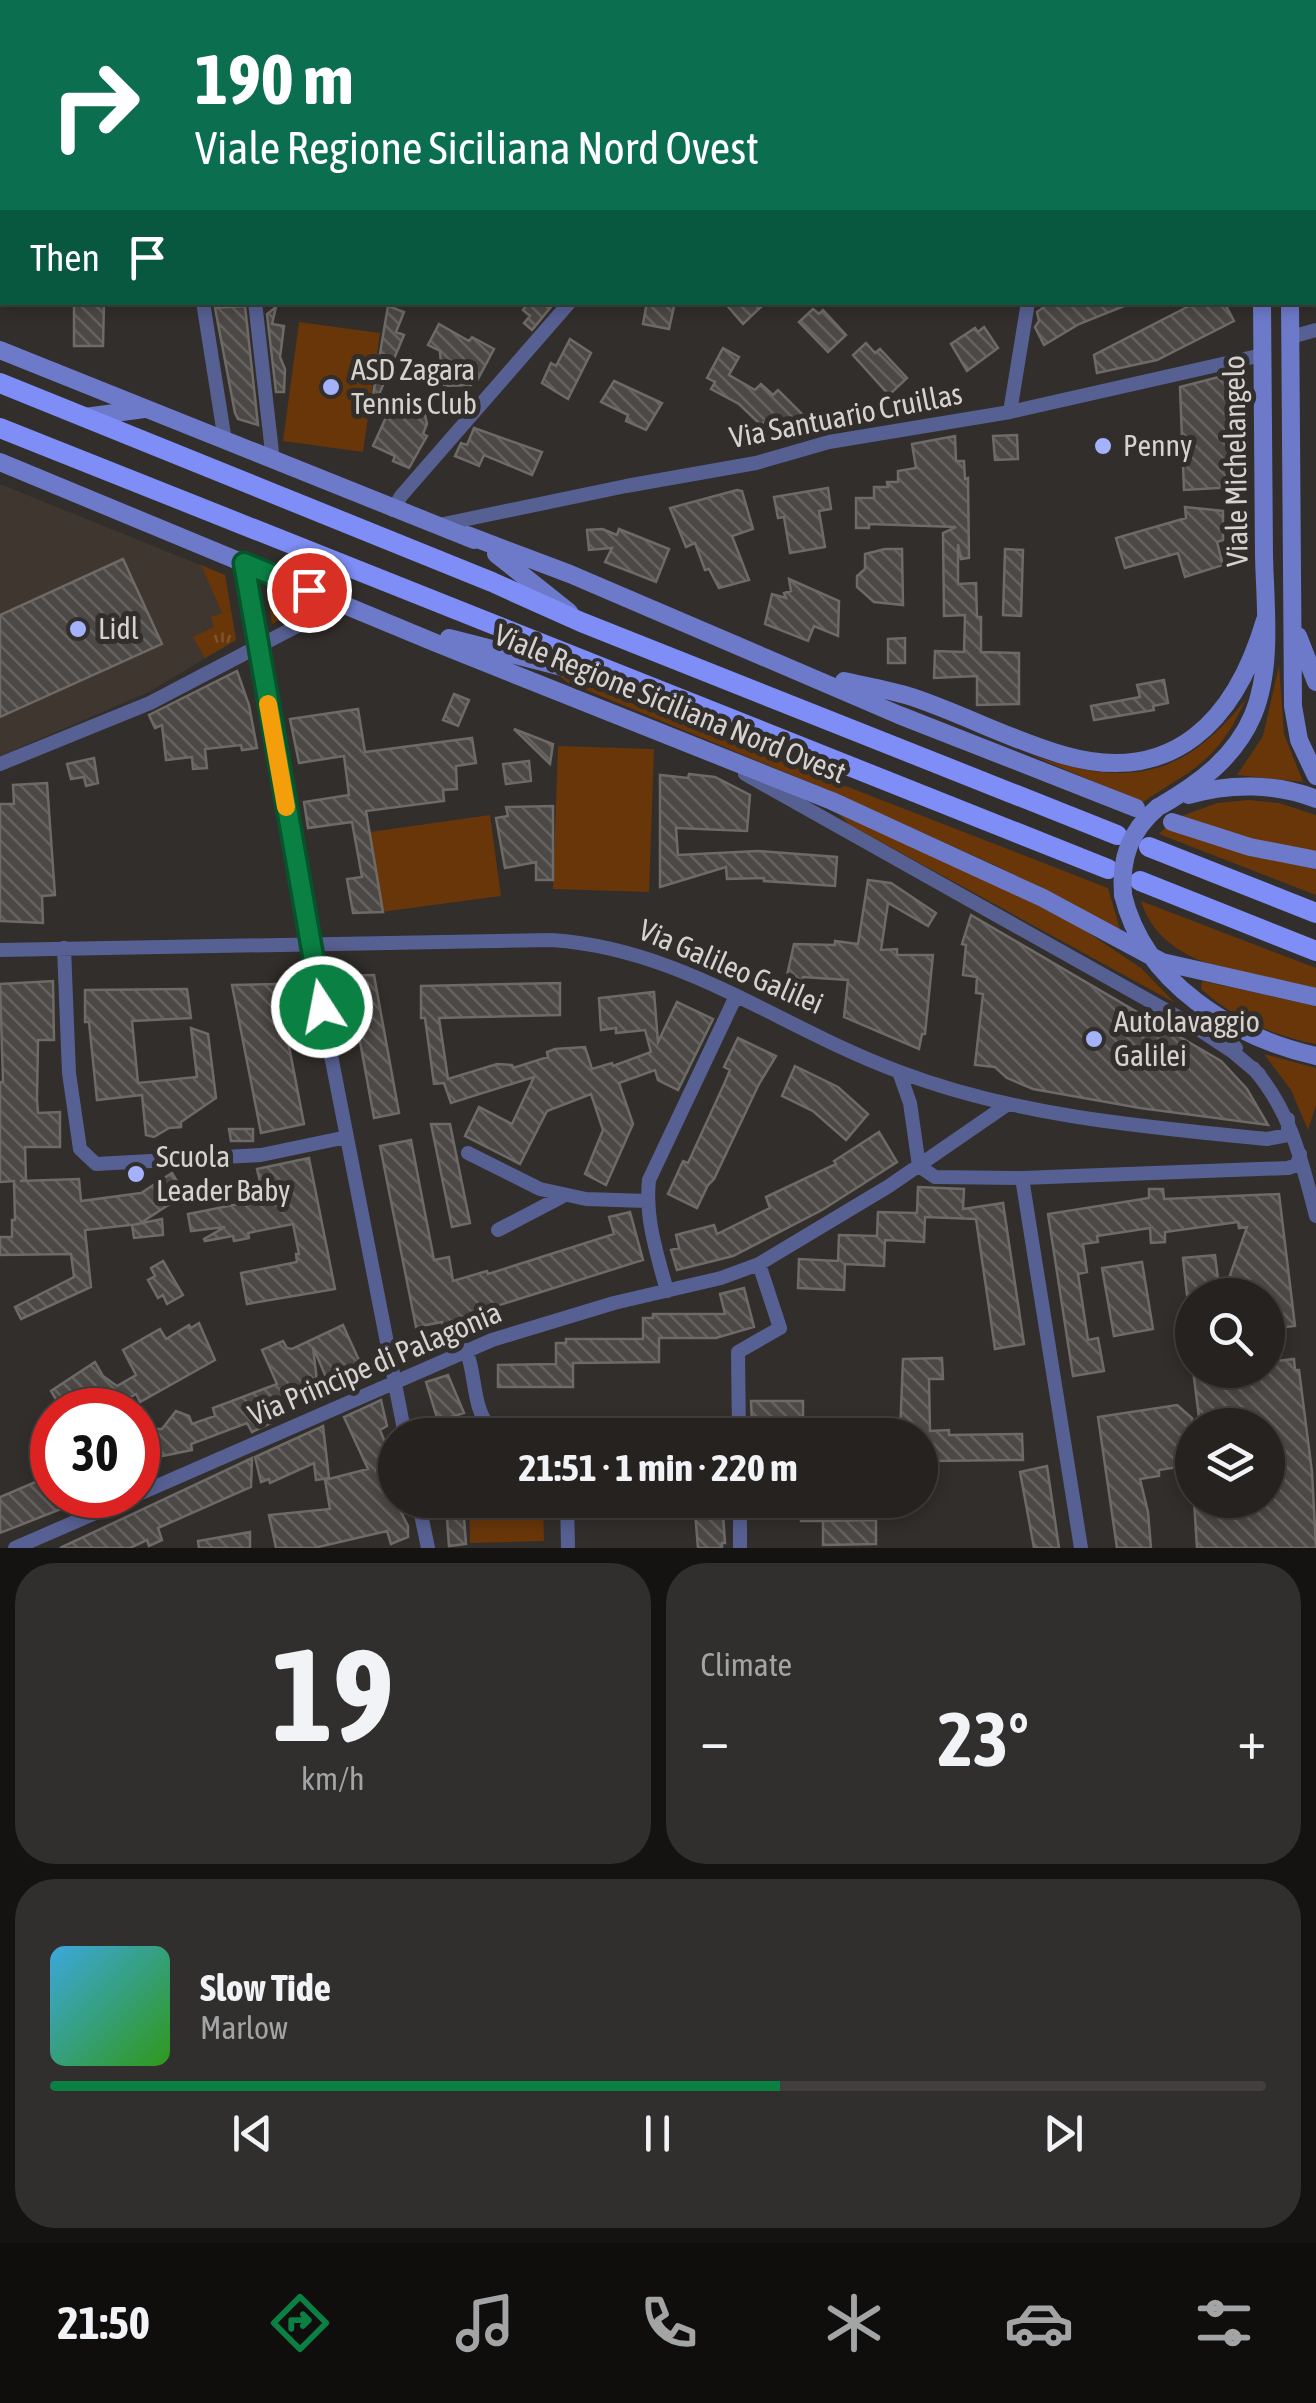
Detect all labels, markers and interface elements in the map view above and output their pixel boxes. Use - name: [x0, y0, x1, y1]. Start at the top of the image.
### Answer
- text: 190 m: [195, 39, 354, 119]
- icon: right: [30, 40, 160, 170]
- text: Viale Regione Siciliana Nord Ovest: [195, 122, 759, 174]
- icon: arrive: [120, 230, 175, 285]
- text: Then: [30, 236, 100, 279]
- place label: ASD Zagara Tennis Club: [351, 352, 477, 420]
- street label: Viale Michelangelo: [1216, 355, 1254, 567]
- marker: ASD Zagara Tennis Club: [320, 376, 342, 398]
- street label: Via Santuario Cruillas: [727, 376, 965, 454]
- place label: Penny: [1123, 428, 1192, 462]
- marker: Penny: [1092, 435, 1114, 457]
- pin: [267, 548, 352, 633]
- icon: arrive: [282, 563, 337, 618]
- place label: Lidl: [98, 611, 139, 645]
- street label: Viale Regione Siciliana Nord Ovest: [490, 617, 851, 789]
- marker: Lidl: [67, 618, 89, 640]
- street label: Via Galileo Galilei: [634, 912, 829, 1020]
- position arrow: [270, 955, 374, 1059]
- place label: Autolavaggio Galilei: [1114, 1004, 1260, 1072]
- marker: Autolavaggio Galilei: [1083, 1028, 1105, 1050]
- place label: Scuola Leader Baby: [156, 1139, 290, 1207]
- marker: Scuola Leader Baby: [125, 1163, 147, 1185]
- map controls: [1175, 1278, 1285, 1518]
- button: search: [1175, 1278, 1285, 1388]
- street label: Via Principe di Palagonia: [243, 1294, 506, 1432]
- speed limit sign: 30: [30, 1388, 160, 1518]
- button: layers: [1175, 1408, 1285, 1518]
- text: 21:51 · 1 min · 220 m: [518, 1446, 798, 1489]
- text: 19: [272, 1620, 394, 1769]
- text: Climate: [701, 1646, 792, 1683]
- text: 23°: [938, 1696, 1029, 1782]
- text: −: [701, 1708, 729, 1771]
- text: +: [1237, 1708, 1266, 1771]
- text: km/h: [301, 1760, 364, 1797]
- text: Slow Tide: [200, 1966, 331, 2009]
- text: Marlow: [200, 2009, 288, 2046]
- icon: previous: [225, 2106, 280, 2161]
- icon: pause: [630, 2106, 685, 2161]
- icon: next: [1036, 2106, 1091, 2161]
- icon: directions: [265, 2288, 335, 2358]
- icon: music: [450, 2288, 520, 2358]
- icon: phone: [634, 2288, 704, 2358]
- icon: climate: [819, 2288, 889, 2358]
- icon: car: [1004, 2288, 1074, 2358]
- icon: filters: [1189, 2288, 1259, 2358]
- text: 21:50: [57, 2297, 150, 2349]

